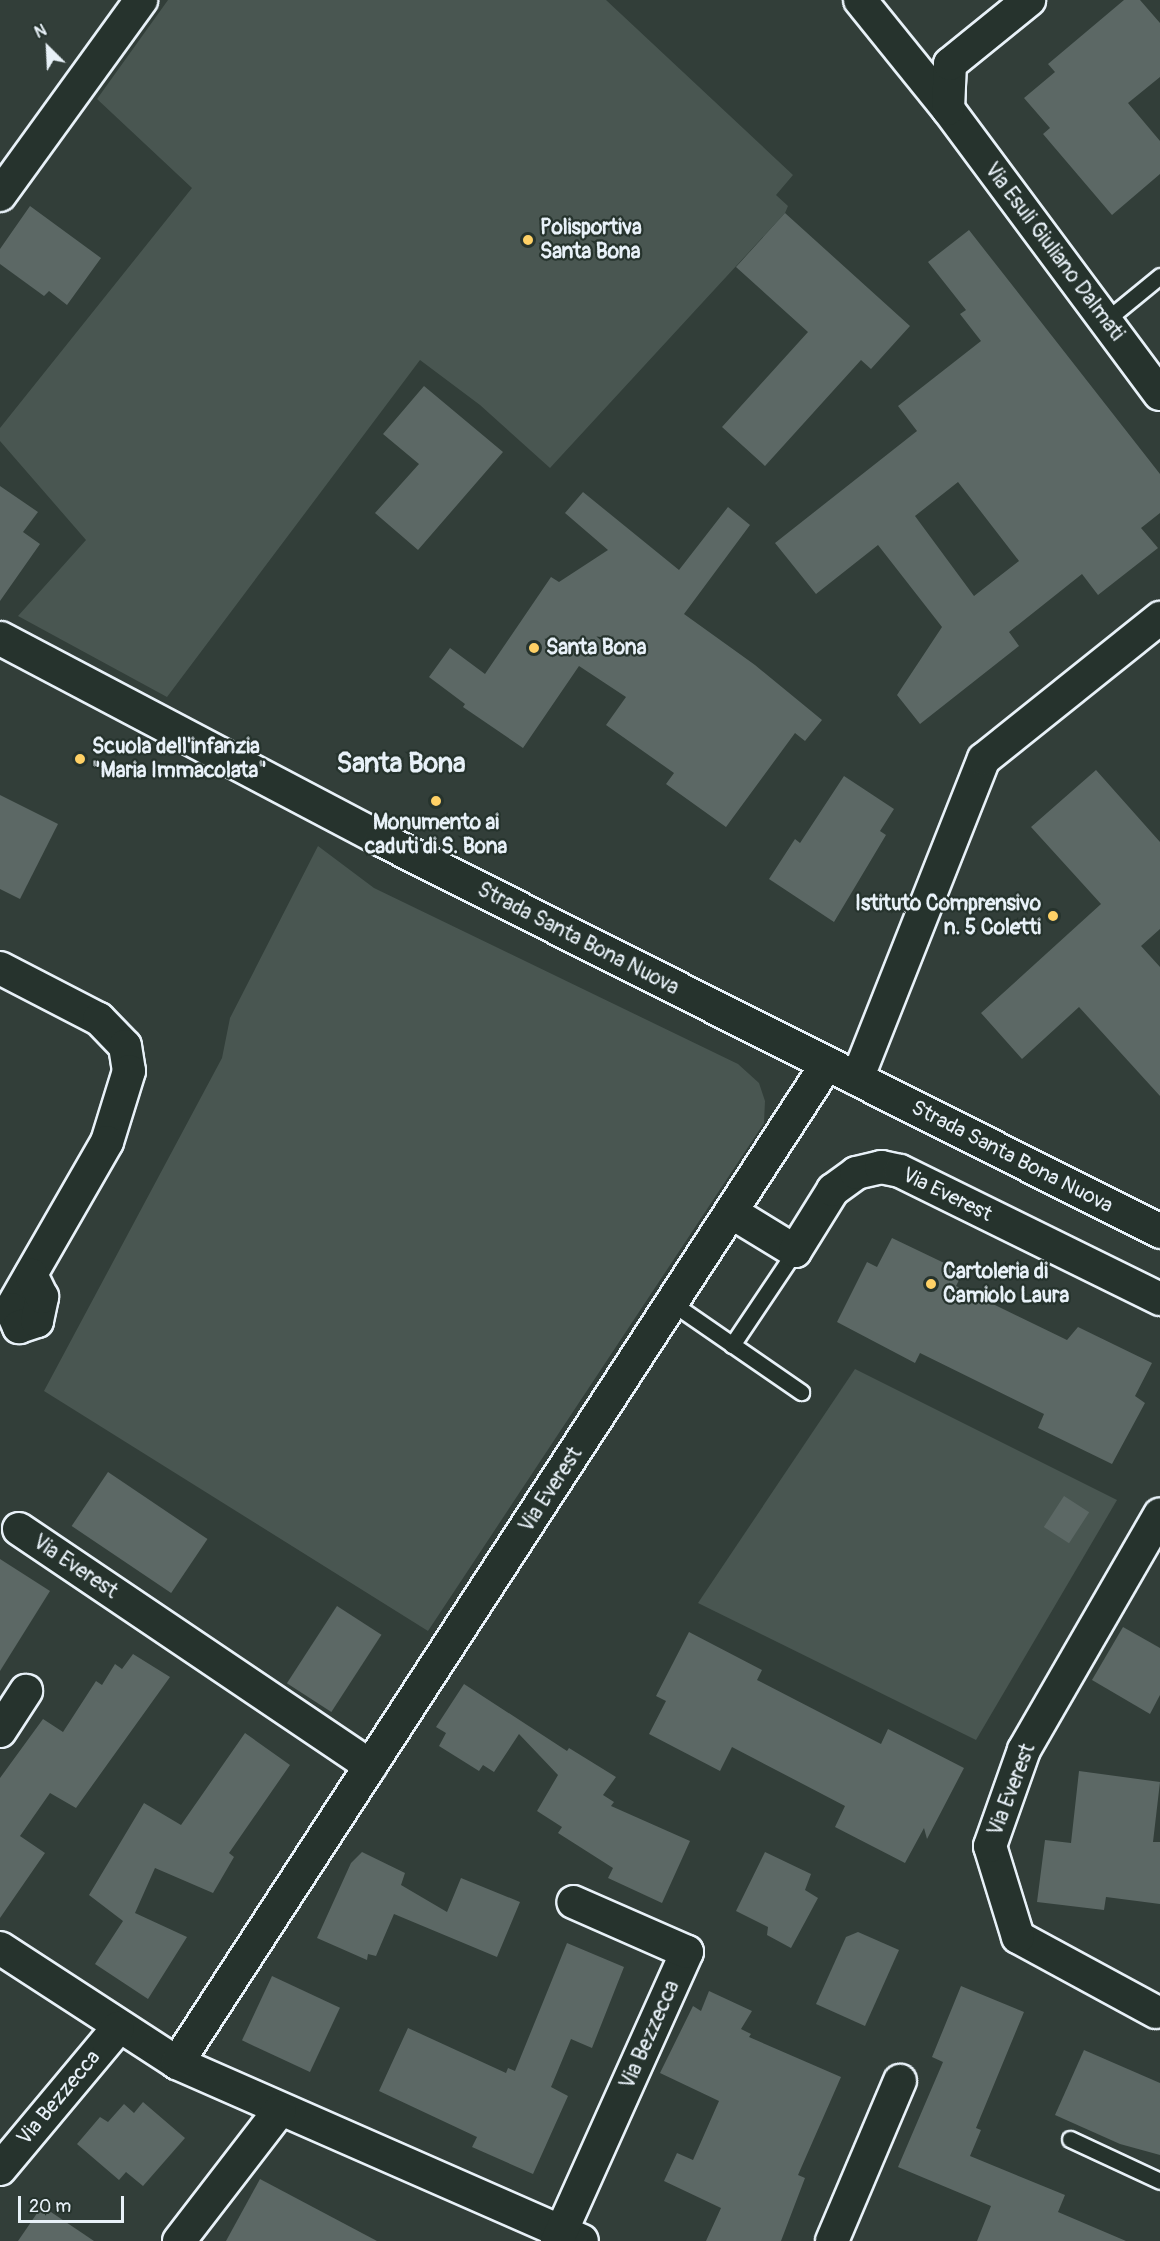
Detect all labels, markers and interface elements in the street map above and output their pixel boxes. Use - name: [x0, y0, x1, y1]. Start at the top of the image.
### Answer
- north arrow: [18, 18, 78, 78]
- text: N: [32, 20, 50, 43]
- street label: Via Esuli Giuliano Dalmati: [979, 158, 1129, 346]
- place label: Polisportiva Santa Bona: [540, 215, 642, 265]
- marker: Polisportiva Santa Bona: [521, 233, 535, 247]
- place label: Santa Bona: [546, 635, 646, 661]
- marker: Santa Bona: [527, 641, 541, 655]
- place label: Scuola dell'infanzia "Maria Immacolata": [92, 734, 267, 784]
- district label: Santa Bona: [336, 748, 466, 780]
- marker: Scuola dell'infanzia "Maria Immacolata": [73, 752, 87, 766]
- marker: Monumento ai caduti di S. Bona: [429, 794, 443, 808]
- place label: Monumento ai caduti di S. Bona: [365, 810, 507, 860]
- street label: Strada Santa Bona Nuova: [473, 877, 683, 1001]
- place label: Istituto Comprensivo n. 5 Coletti: [855, 891, 1041, 941]
- marker: Istituto Comprensivo n. 5 Coletti: [1046, 909, 1060, 923]
- street label: Strada Santa Bona Nuova: [907, 1095, 1117, 1219]
- street label: Via Everest: [898, 1162, 996, 1228]
- place label: Cartoleria di Camiolo Laura: [943, 1259, 1069, 1309]
- marker: Cartoleria di Camiolo Laura: [924, 1277, 938, 1291]
- street label: Via Everest: [514, 1443, 588, 1537]
- street label: Via Everest: [28, 1530, 122, 1604]
- street label: Via Everest: [983, 1740, 1041, 1840]
- street label: Via Bezzecca: [615, 1977, 685, 2093]
- street label: Via Bezzecca: [12, 2045, 106, 2151]
- scale bar: [21, 2184, 128, 2222]
- text: 20 m: [29, 2195, 71, 2218]

